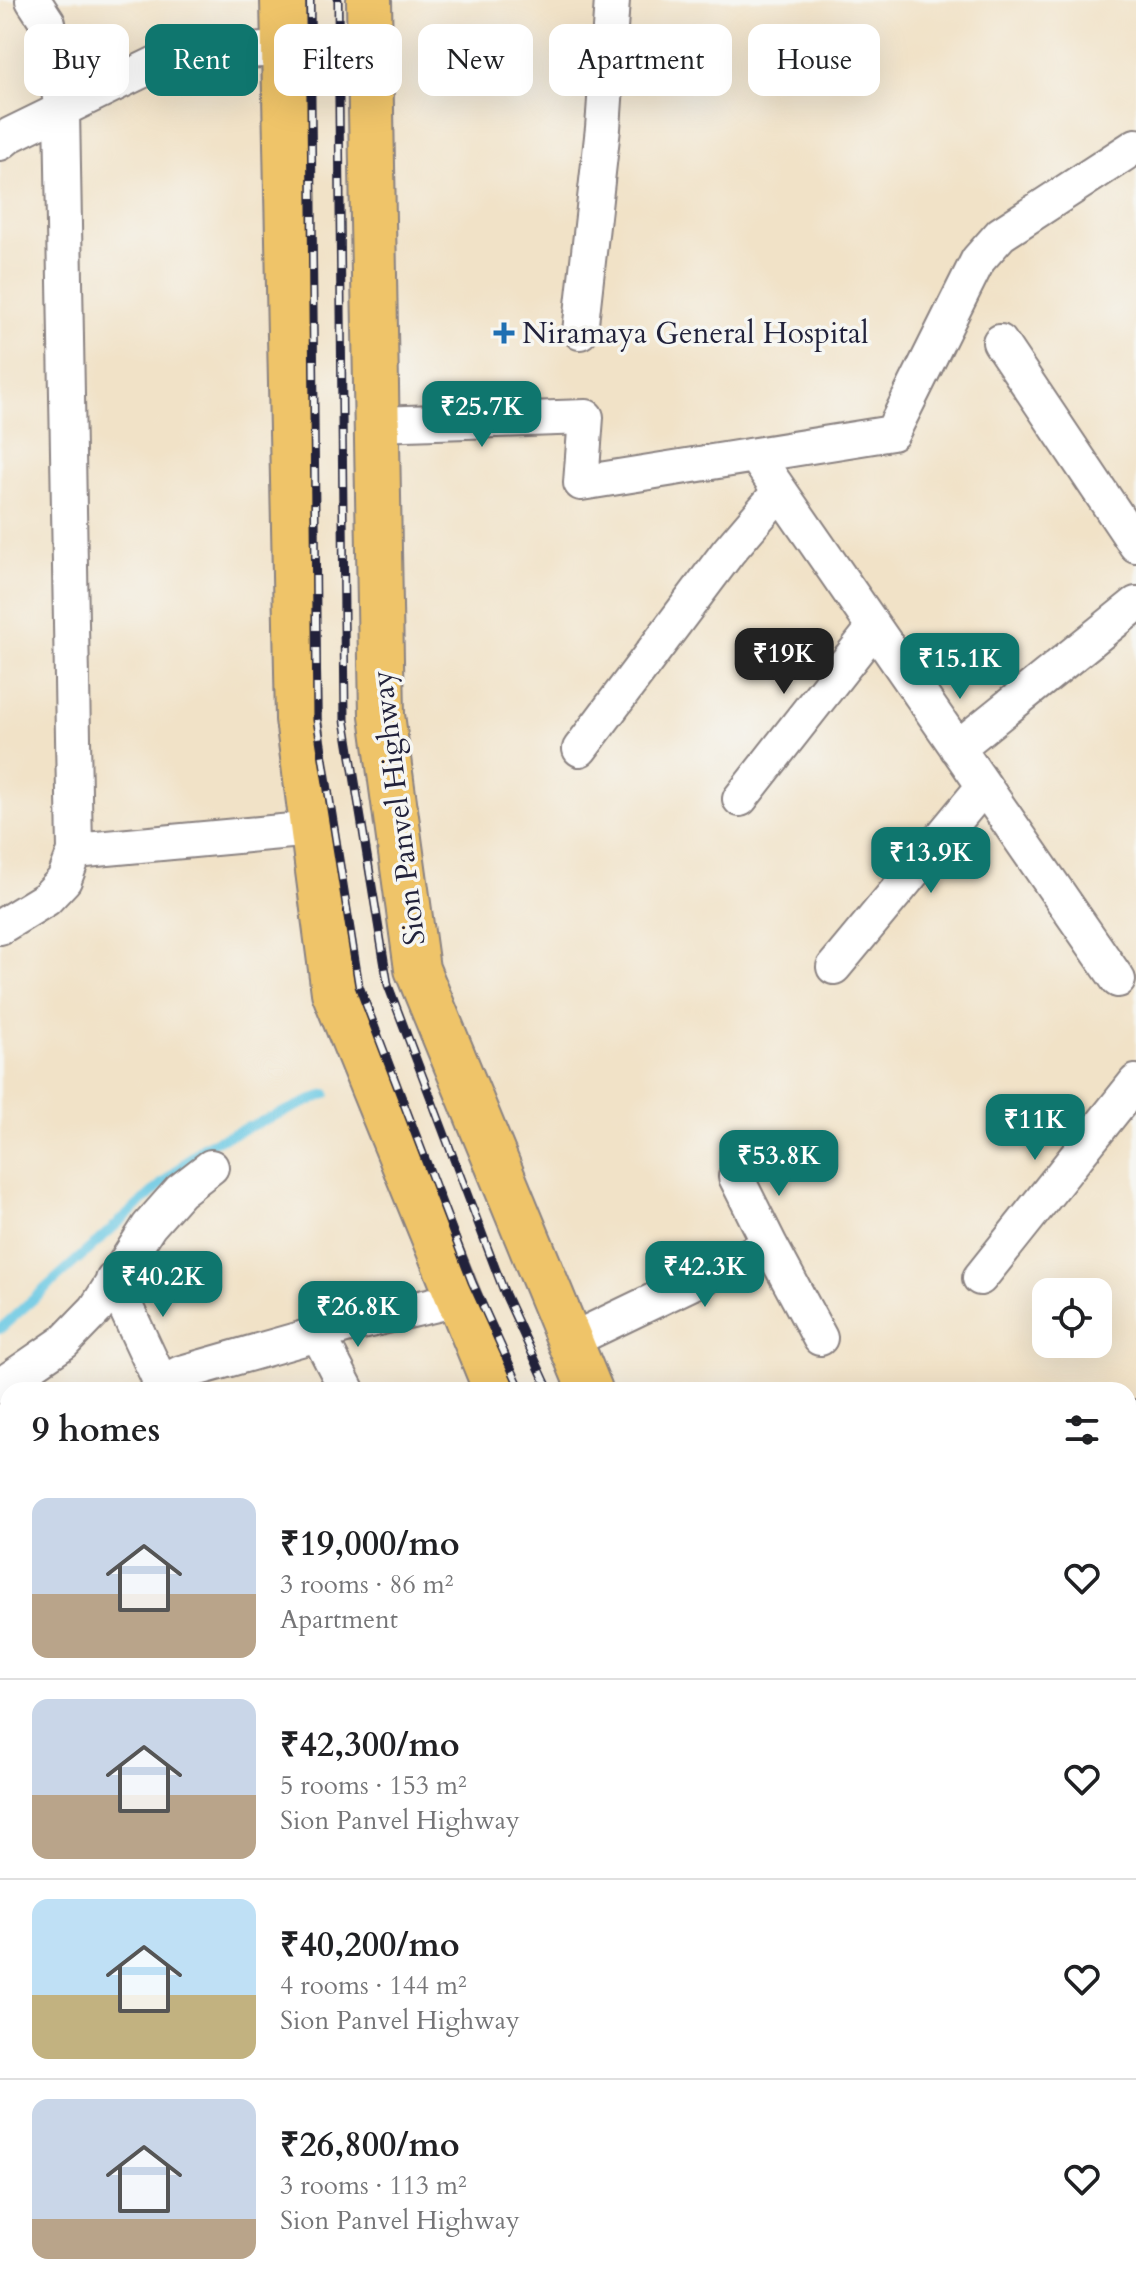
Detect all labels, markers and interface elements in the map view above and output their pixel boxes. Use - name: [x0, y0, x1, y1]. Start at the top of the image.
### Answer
- chip: Buy: [24, 24, 129, 96]
- chip: Rent: [145, 24, 258, 96]
- chip: Filters: [274, 24, 402, 96]
- chip: New: [418, 24, 533, 96]
- chip: Apartment: [549, 24, 732, 96]
- chip: House: [748, 24, 880, 96]
- place label: Niramaya General Hospital: [522, 313, 869, 354]
- marker: Niramaya General Hospital: [493, 322, 515, 344]
- pin: ₹25.7K: [417, 381, 547, 449]
- text: ₹25.7K: [440, 389, 524, 424]
- pin: ₹19K: [737, 628, 831, 696]
- pin: ₹15.1K: [895, 633, 1025, 701]
- text: ₹19K: [753, 636, 815, 671]
- text: ₹15.1K: [918, 641, 1002, 676]
- street label: Sion Panvel Highway: [361, 668, 436, 948]
- pin: ₹13.9K: [866, 827, 996, 895]
- text: ₹13.9K: [889, 835, 973, 870]
- pin: ₹11K: [988, 1094, 1082, 1162]
- text: ₹11K: [1004, 1102, 1066, 1137]
- pin: ₹53.8K: [714, 1130, 844, 1198]
- text: ₹53.8K: [737, 1138, 821, 1173]
- pin: ₹42.3K: [640, 1241, 770, 1309]
- text: ₹42.3K: [663, 1249, 747, 1284]
- pin: ₹40.2K: [98, 1251, 228, 1319]
- text: ₹40.2K: [121, 1259, 205, 1294]
- map controls: [1032, 1278, 1112, 1358]
- button: locate: [1032, 1278, 1112, 1358]
- pin: ₹26.8K: [293, 1281, 423, 1349]
- text: ₹26.8K: [316, 1289, 400, 1324]
- text: 9 homes: [32, 1407, 160, 1453]
- icon: filters: [1060, 1408, 1104, 1452]
- text: ₹19,000/mo: [280, 1521, 460, 1567]
- icon: home: [96, 1530, 192, 1626]
- icon: heart: [1060, 1556, 1104, 1600]
- text: 3 rooms · 86 m²: [280, 1567, 453, 1602]
- text: Apartment: [280, 1602, 398, 1637]
- text: ₹42,300/mo: [280, 1722, 460, 1768]
- icon: home: [96, 1731, 192, 1827]
- icon: heart: [1060, 1757, 1104, 1801]
- text: 5 rooms · 153 m²: [280, 1768, 467, 1803]
- text: Sion Panvel Highway: [280, 1803, 520, 1838]
- text: ₹40,200/mo: [280, 1922, 460, 1968]
- icon: home: [96, 1931, 192, 2027]
- icon: heart: [1060, 1957, 1104, 2001]
- text: 4 rooms · 144 m²: [280, 1968, 467, 2003]
- text: Sion Panvel Highway: [280, 2003, 520, 2038]
- text: ₹26,800/mo: [280, 2122, 460, 2168]
- icon: home: [96, 2131, 192, 2227]
- icon: heart: [1060, 2157, 1104, 2201]
- text: 3 rooms · 113 m²: [280, 2168, 467, 2203]
- text: Sion Panvel Highway: [280, 2203, 520, 2238]

